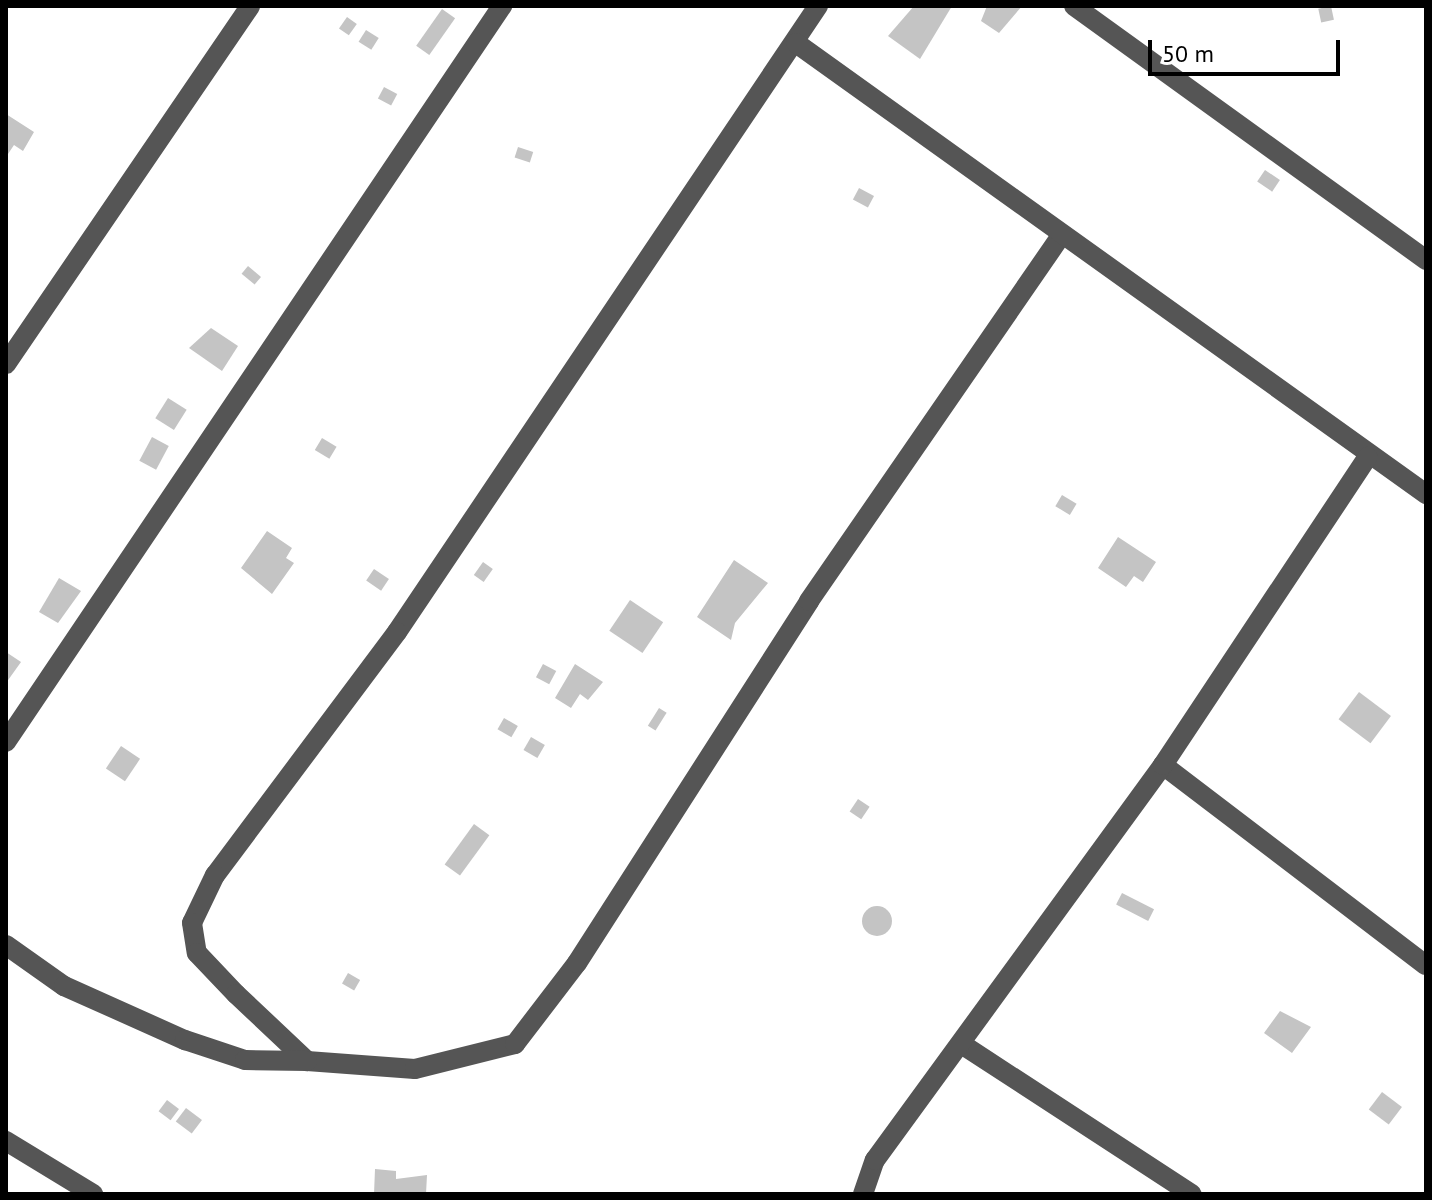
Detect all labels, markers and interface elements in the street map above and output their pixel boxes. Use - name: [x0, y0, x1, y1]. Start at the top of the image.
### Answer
- scale bar: [1152, 24, 1344, 74]
- text: 50 m: [1162, 38, 1214, 69]

